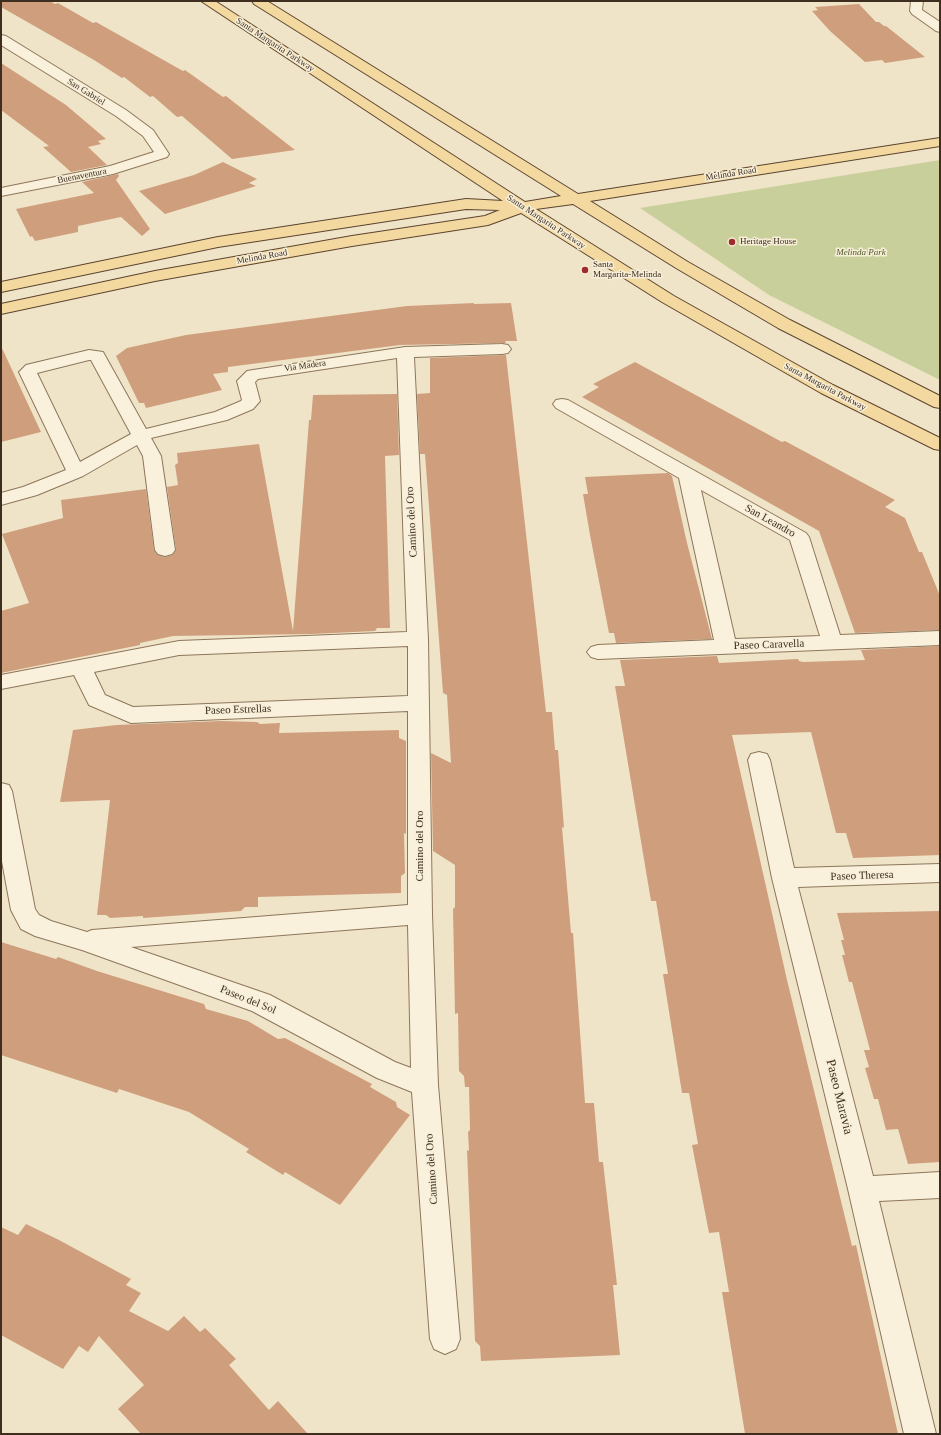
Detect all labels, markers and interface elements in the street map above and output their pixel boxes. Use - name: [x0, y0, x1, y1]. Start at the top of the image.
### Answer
- street label: Santa Margarita Parkway: [234, 16, 316, 74]
- street label: San Gabriel: [65, 76, 107, 108]
- street label: Melinda Road: [705, 165, 757, 183]
- street label: Buenaventura: [56, 166, 108, 186]
- street label: Santa Margarita Parkway: [505, 193, 587, 251]
- marker: Heritage House: [727, 237, 737, 247]
- place label: Heritage House: [740, 237, 796, 247]
- street label: Melinda Road: [236, 247, 288, 267]
- park label: Melinda Park: [836, 248, 886, 258]
- place label: Santa Margarita-Melinda: [593, 260, 661, 281]
- marker: Santa Margarita-Melinda: [580, 265, 590, 275]
- street label: Via Madera: [283, 358, 327, 374]
- street label: Santa Margarita Parkway: [782, 361, 868, 413]
- street label: Camino del Oro: [404, 486, 420, 558]
- street label: San Leandro: [742, 502, 798, 540]
- street label: Paseo Caravella: [734, 637, 804, 653]
- street label: Paseo Estrellas: [205, 702, 271, 718]
- street label: Camino del Oro: [413, 811, 427, 881]
- street label: Paseo Theresa: [830, 868, 894, 884]
- street label: Paseo del Sol: [218, 983, 278, 1017]
- street label: Paseo Maravia: [822, 1058, 856, 1136]
- street label: Camino del Oro: [423, 1133, 441, 1205]

